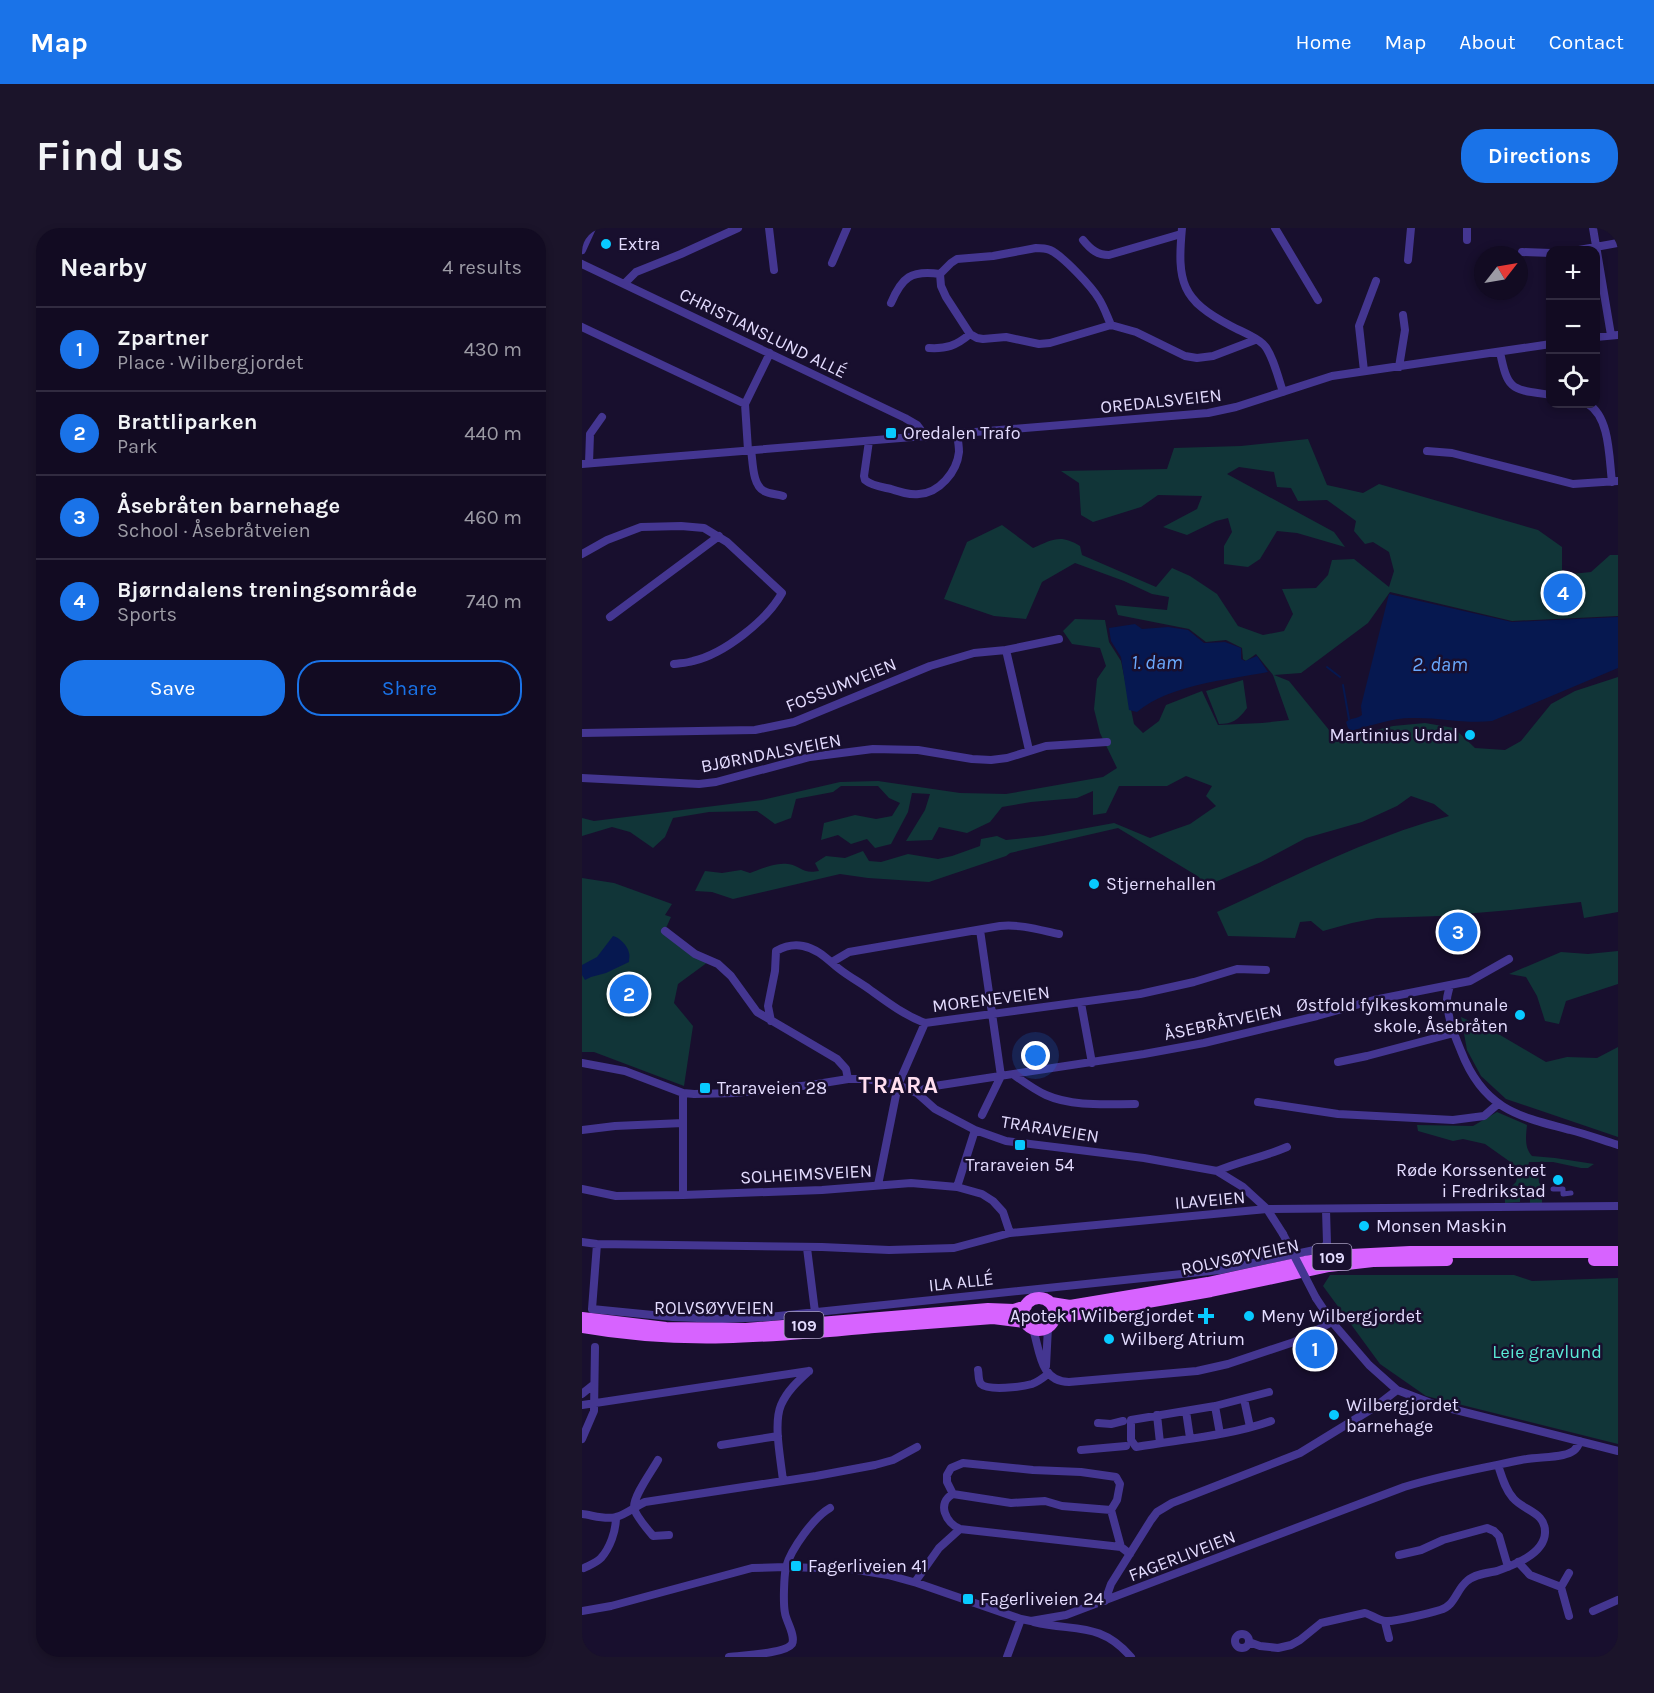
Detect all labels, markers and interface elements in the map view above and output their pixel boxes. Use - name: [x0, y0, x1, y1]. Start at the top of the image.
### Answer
- text: Map: [30, 26, 88, 59]
- text: Home: [1296, 30, 1352, 54]
- text: Map: [1385, 30, 1426, 54]
- text: About: [1459, 30, 1516, 54]
- text: Contact: [1549, 30, 1624, 54]
- button: Directions: [1461, 129, 1618, 183]
- text: Find us: [36, 131, 184, 181]
- place label: Extra: [618, 233, 661, 255]
- marker: Extra: [599, 237, 613, 251]
- north arrow: [1474, 246, 1528, 300]
- map controls: [1546, 246, 1600, 408]
- button: +: [1546, 246, 1600, 300]
- text: Nearby: [60, 252, 147, 283]
- text: 4 results: [442, 256, 522, 279]
- street label: CHRISTIANSLUND ALLÉ: [676, 282, 851, 383]
- button: −: [1546, 300, 1600, 354]
- text: Zpartner: [117, 325, 208, 351]
- text: 1: [76, 338, 83, 361]
- text: 430 m: [464, 338, 522, 361]
- text: Place · Wilbergjordet: [117, 351, 304, 374]
- button: locate: [1546, 354, 1600, 408]
- street label: OREDALSVEIEN: [1099, 384, 1223, 418]
- text: Brattliparken: [117, 409, 257, 435]
- text: 2: [73, 422, 86, 445]
- text: 440 m: [464, 422, 522, 445]
- place label: Oredalen Trafo: [903, 422, 1020, 444]
- marker: Oredalen Trafo: [884, 426, 898, 440]
- text: Park: [117, 435, 158, 458]
- text: Åsebråten barnehage: [117, 493, 340, 519]
- text: 3: [73, 506, 86, 529]
- text: 460 m: [464, 506, 522, 529]
- text: School · Åsebråtveien: [117, 519, 311, 542]
- pin: 4: [1544, 570, 1582, 616]
- text: Bjørndalens treningsområde: [117, 577, 417, 603]
- text: 4: [74, 590, 85, 613]
- text: 740 m: [466, 590, 522, 613]
- text: Sports: [117, 603, 177, 626]
- water label: 1. dam: [1131, 651, 1183, 674]
- street label: FOSSUMVEIEN: [782, 653, 900, 717]
- water label: 2. dam: [1412, 653, 1468, 676]
- button: Save: [60, 660, 285, 716]
- button: Share: [297, 660, 522, 716]
- place label: Martinius Urdal: [1329, 724, 1458, 746]
- marker: Martinius Urdal: [1463, 728, 1477, 742]
- street label: BJØRNDALSVEIEN: [699, 729, 843, 777]
- place label: Stjernehallen: [1106, 873, 1216, 895]
- marker: Stjernehallen: [1087, 877, 1101, 891]
- pin: 3: [1438, 910, 1478, 954]
- pin: 2: [610, 972, 648, 1017]
- street label: MORENEVEIEN: [931, 981, 1051, 1017]
- place label: Østfold fylkeskommunale skole, Åsebråten: [1296, 994, 1508, 1037]
- street label: ÅSEBRÅTVEIEN: [1162, 999, 1284, 1045]
- marker: Østfold fylkeskommunale skole, Åsebråten: [1513, 1008, 1527, 1022]
- your location: [1021, 1041, 1050, 1070]
- district label: TRARA: [858, 1071, 940, 1099]
- place label: Traraveien 28: [717, 1077, 827, 1099]
- marker: Traraveien 28: [698, 1081, 712, 1095]
- street label: TRARAVEIEN: [999, 1110, 1101, 1148]
- marker: Traraveien 54: [1013, 1138, 1027, 1152]
- place label: Traraveien 54: [966, 1154, 1074, 1176]
- place label: Røde Korssenteret i Fredrikstad: [1396, 1159, 1546, 1202]
- street label: SOLHEIMSVEIEN: [740, 1160, 872, 1188]
- marker: Røde Korssenteret i Fredrikstad: [1551, 1173, 1565, 1187]
- street label: ILAVEIEN: [1174, 1186, 1246, 1214]
- place label: Monsen Maskin: [1376, 1215, 1507, 1237]
- marker: Monsen Maskin: [1357, 1219, 1371, 1233]
- street label: ROLVSØYVEIEN: [1179, 1234, 1301, 1280]
- road number: 109: [1312, 1244, 1352, 1270]
- street label: ILA ALLÉ: [927, 1267, 995, 1296]
- street label: ROLVSØYVEIEN: [654, 1297, 774, 1319]
- place label: Apotek 1 Wilbergjordet: [1010, 1305, 1194, 1327]
- place label: Meny Wilbergjordet: [1261, 1305, 1422, 1327]
- marker: Apotek 1 Wilbergjordet: [1199, 1309, 1213, 1323]
- marker: Meny Wilbergjordet: [1242, 1309, 1256, 1323]
- road number: 109: [784, 1312, 824, 1338]
- pin: 1: [1296, 1326, 1334, 1372]
- place label: Wilberg Atrium: [1121, 1328, 1245, 1350]
- marker: Wilberg Atrium: [1102, 1332, 1116, 1346]
- park label: Leie gravlund: [1492, 1341, 1602, 1363]
- place label: Wilbergjordet barnehage: [1346, 1394, 1459, 1437]
- marker: Wilbergjordet barnehage: [1327, 1408, 1341, 1422]
- street label: FAGERLIVEIEN: [1125, 1526, 1239, 1586]
- place label: Fagerliveien 41: [808, 1555, 927, 1577]
- marker: Fagerliveien 41: [789, 1559, 803, 1573]
- place label: Fagerliveien 24: [980, 1588, 1104, 1610]
- marker: Fagerliveien 24: [961, 1592, 975, 1606]

